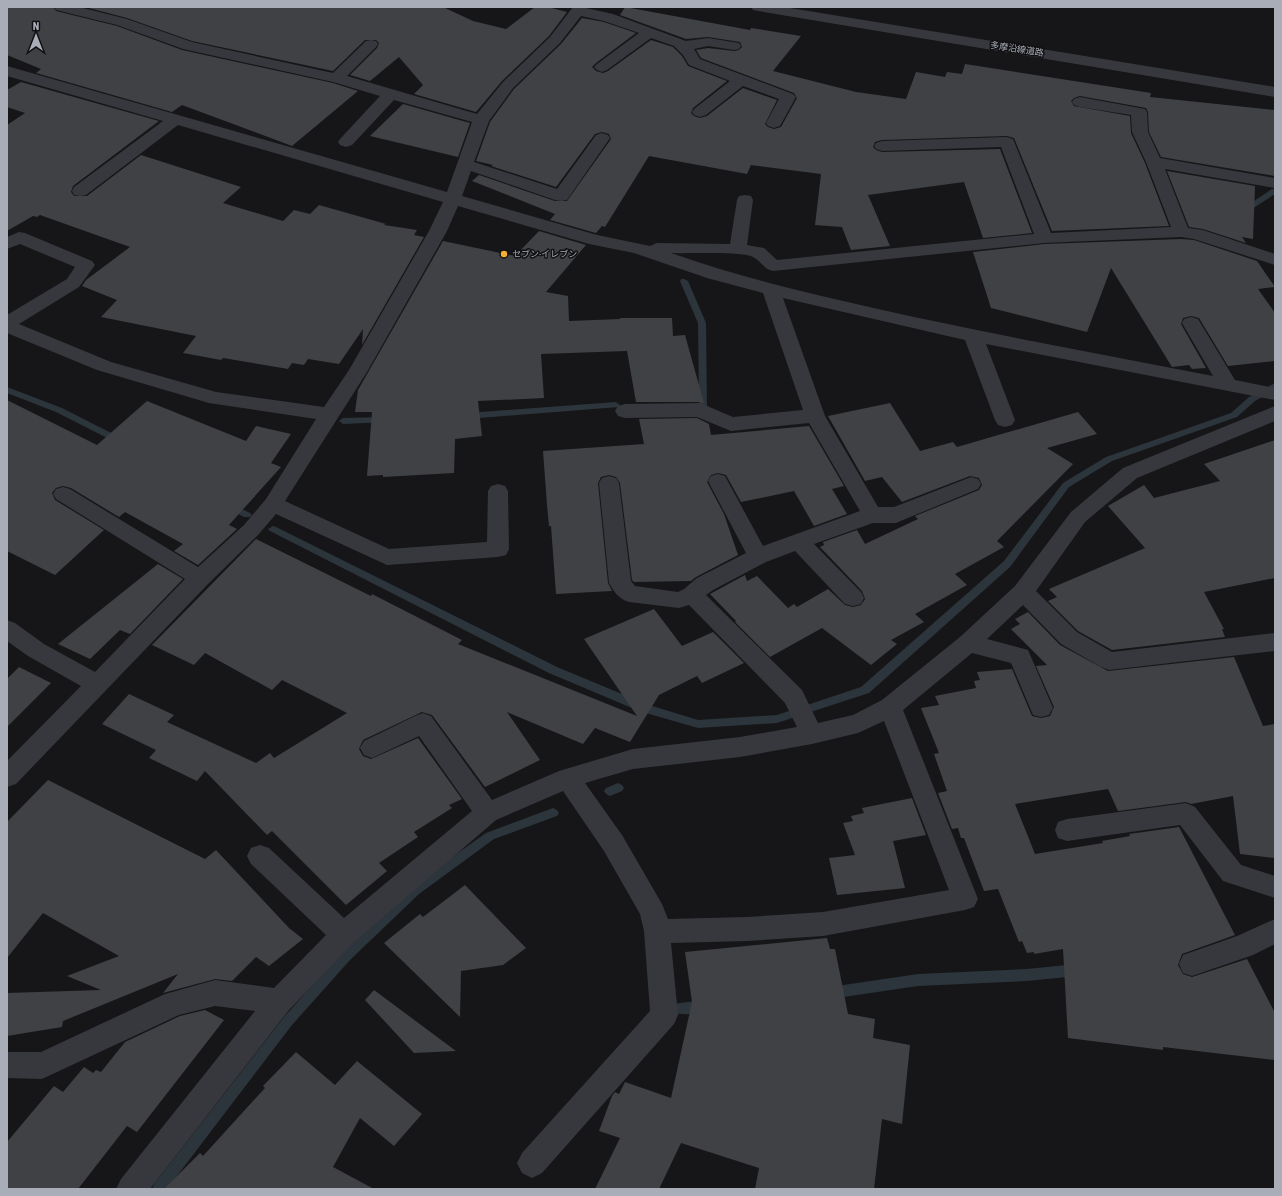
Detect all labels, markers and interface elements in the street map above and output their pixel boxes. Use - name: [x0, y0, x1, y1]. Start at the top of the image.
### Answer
- north arrow: [16, 16, 56, 56]
- text: N: [33, 20, 39, 32]
- street label: 多摩沿線道路: [990, 40, 1044, 58]
- marker: セブン-イレブン: [499, 249, 509, 259]
- place label: セブン-イレブン: [512, 249, 577, 259]

